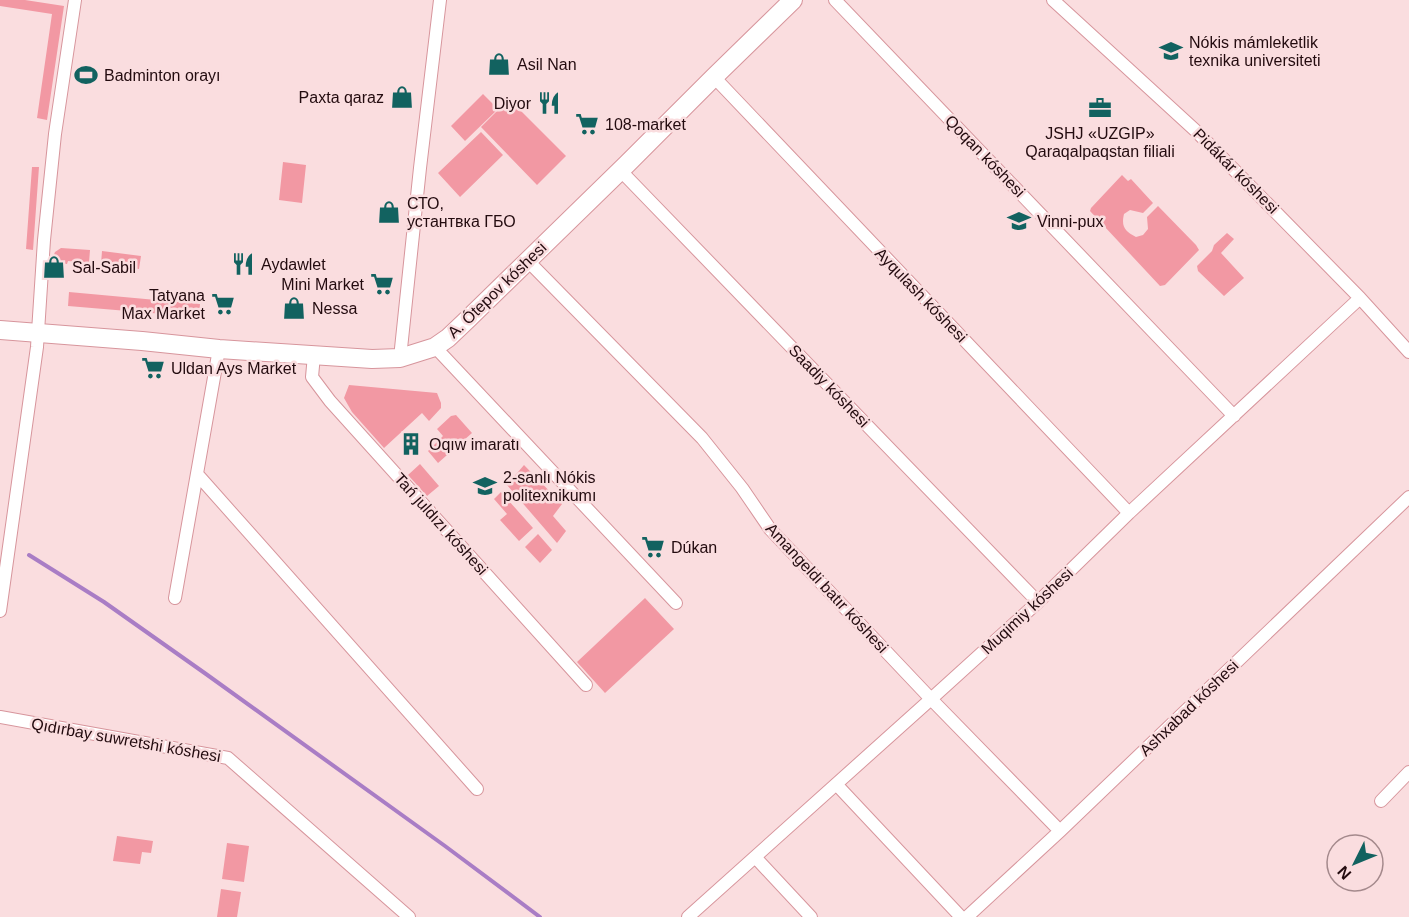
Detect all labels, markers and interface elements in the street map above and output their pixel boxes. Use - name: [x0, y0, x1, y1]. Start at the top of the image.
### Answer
- place label: Nókis mámleketlik texnika universiteti: [1189, 34, 1321, 69]
- school or university icon: Nókis mámleketlik texnika universiteti: [1158, 38, 1184, 64]
- shop icon: Asil Nan: [486, 51, 512, 77]
- place label: Asil Nan: [517, 56, 577, 73]
- sports icon: Badminton orayı: [73, 62, 99, 88]
- place label: Badminton orayı: [104, 67, 221, 84]
- shop icon: Paxta qaraz: [389, 84, 415, 110]
- place label: Paxta qaraz: [299, 89, 384, 106]
- restaurant icon: Diyor: [536, 90, 562, 116]
- place label: Diyor: [494, 95, 532, 112]
- office icon: JSHJ «UZGIP» Qaraqalpaqstan filiali: [1087, 95, 1113, 121]
- supermarket icon: 108-market: [574, 111, 600, 137]
- street label: Qoqan kóshesi: [942, 112, 1028, 200]
- place label: 108-market: [605, 116, 686, 133]
- place label: JSHJ «UZGIP» Qaraqalpaqstan filiali: [1025, 125, 1175, 160]
- street label: Pidákár kóshesi: [1190, 125, 1282, 217]
- place label: СТО, устантвка ГБО: [407, 195, 516, 230]
- shop icon: СТО, устантвка ГБО: [376, 199, 402, 225]
- school or university icon: Vinni-pux: [1006, 208, 1032, 234]
- place label: Vinni-pux: [1037, 213, 1103, 230]
- street label: A. Ótepov kóshesi: [444, 238, 550, 341]
- street label: Ayqulash kóshesi: [872, 244, 970, 346]
- restaurant icon: Aydawlet: [230, 251, 256, 277]
- shop icon: Sal-Sabil: [41, 254, 67, 280]
- place label: Aydawlet: [261, 256, 326, 273]
- place label: Sal-Sabil: [72, 259, 136, 276]
- supermarket icon: Mini Market: [369, 271, 395, 297]
- place label: Mini Market: [281, 276, 365, 293]
- place label: Tatyana Max Market: [121, 287, 206, 322]
- supermarket icon: Tatyana Max Market: [210, 291, 236, 317]
- shop icon: Nessa: [281, 295, 307, 321]
- place label: Nessa: [312, 300, 357, 317]
- street label: Saadiy kóshesi: [786, 341, 872, 431]
- supermarket icon: Uldan Ays Market: [140, 355, 166, 381]
- place label: Uldan Ays Market: [171, 360, 297, 377]
- building icon: Oqıw imaratı: [398, 431, 424, 457]
- place label: Oqıw imaratı: [429, 436, 520, 453]
- place label: 2-sanlı Nókis politexnikumı: [503, 469, 596, 504]
- street label: Tań juldızı kóshesi: [391, 470, 491, 578]
- school or university icon: 2-sanlı Nókis politexnikumı: [472, 473, 498, 499]
- street label: Amangeldi batır kóshesi: [763, 520, 891, 656]
- supermarket icon: Dúkan: [640, 534, 666, 560]
- place label: Dúkan: [671, 539, 717, 556]
- street label: Muqimiy kóshesi: [978, 564, 1076, 658]
- street label: Ashxabad kóshesi: [1136, 657, 1242, 759]
- street label: Qıdırbay suwretshi kóshesi: [30, 715, 222, 765]
- north arrow: [1325, 833, 1385, 893]
- text: N: [1334, 863, 1355, 883]

